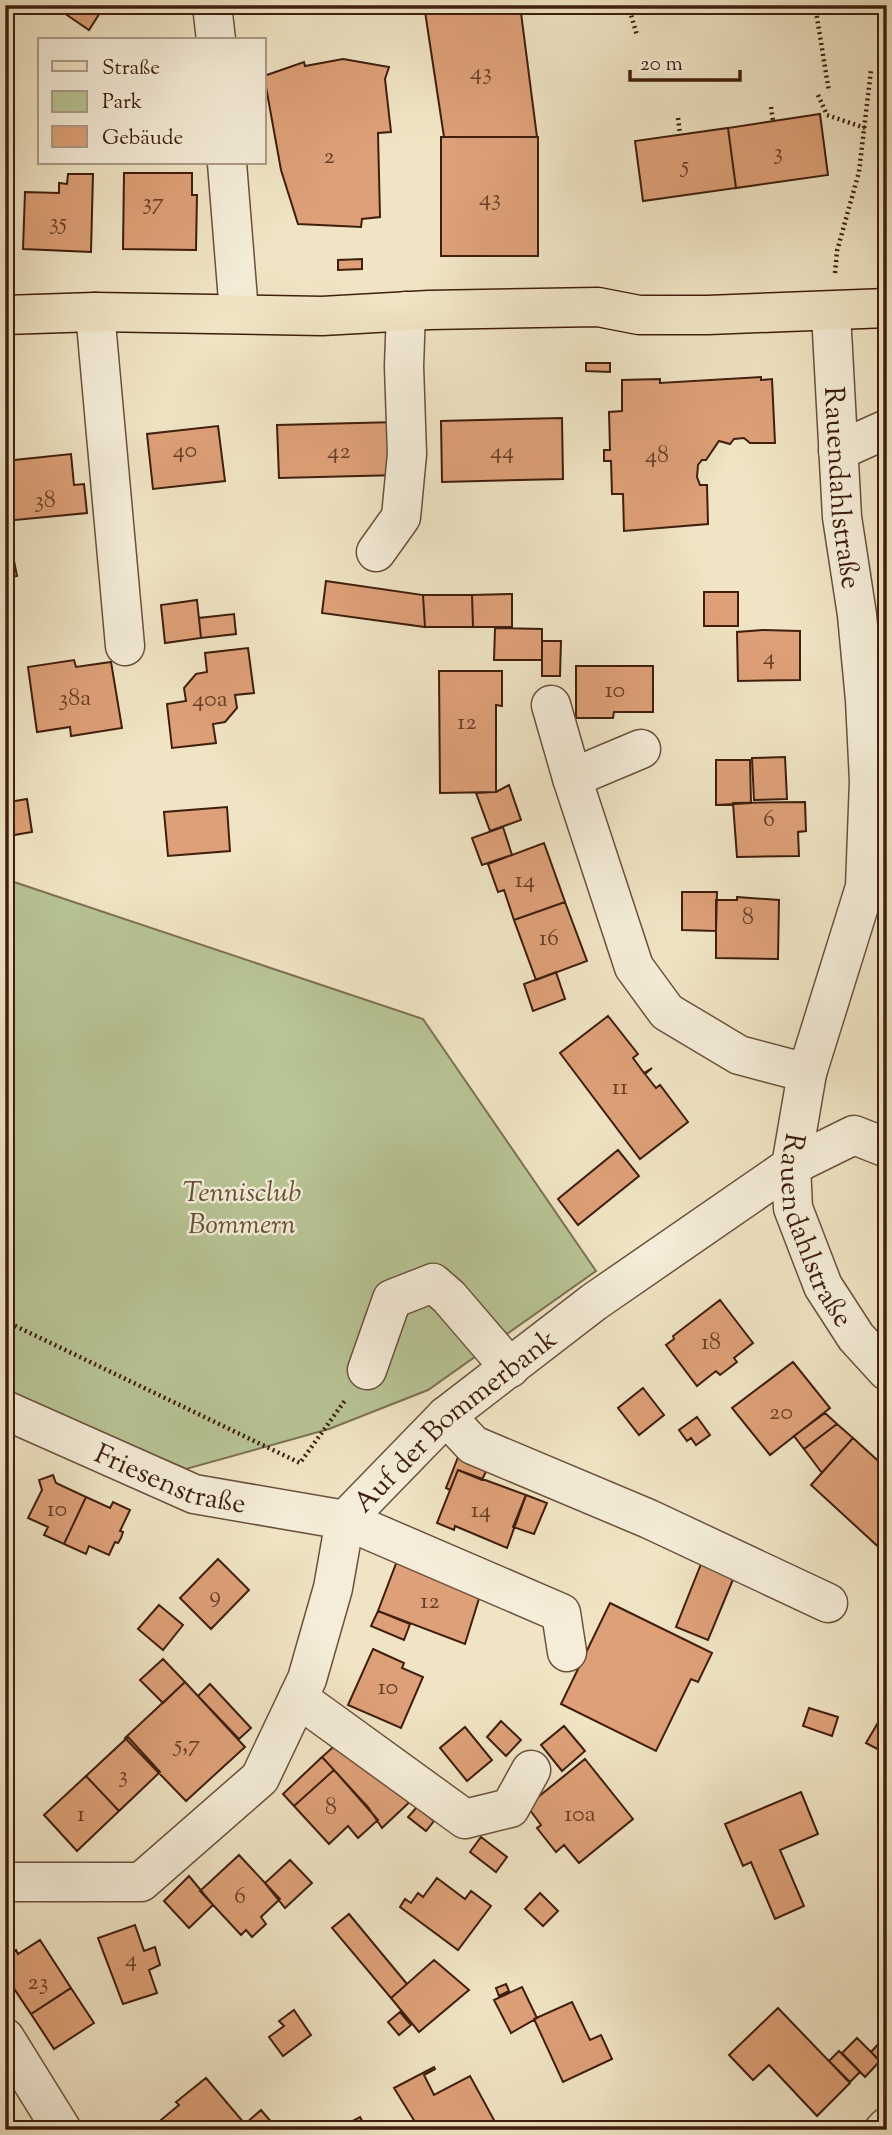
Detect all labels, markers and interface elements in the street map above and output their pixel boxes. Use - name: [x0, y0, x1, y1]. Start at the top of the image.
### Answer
- legend: [38, 38, 266, 164]
- scale bar: [630, 38, 740, 82]
- text: 20 m: [640, 50, 683, 80]
- text: Straße: [102, 54, 160, 84]
- house number: 43: [470, 56, 492, 90]
- text: Park: [102, 88, 143, 118]
- text: Gebäude: [102, 124, 183, 154]
- house number: 3: [773, 136, 783, 170]
- house number: 2: [323, 140, 335, 174]
- house number: 5: [679, 149, 689, 183]
- house number: 43: [479, 182, 501, 216]
- house number: 37: [142, 186, 164, 220]
- house number: 35: [49, 206, 67, 240]
- street label: Rauendahlstraße: [812, 385, 870, 592]
- house number: 40: [173, 434, 197, 468]
- house number: 42: [327, 435, 351, 469]
- house number: 44: [490, 435, 514, 469]
- house number: 48: [645, 439, 669, 473]
- house number: 38: [34, 484, 56, 518]
- house number: 4: [763, 641, 775, 675]
- house number: 10: [605, 674, 625, 708]
- house number: 38a: [59, 682, 91, 716]
- house number: 40a: [192, 683, 228, 717]
- house number: 12: [457, 706, 477, 740]
- house number: 6: [763, 803, 775, 837]
- house number: 14: [515, 864, 535, 898]
- house number: 8: [742, 901, 754, 935]
- house number: 16: [539, 922, 559, 956]
- house number: 11: [612, 1071, 628, 1105]
- street label: Rauendahlstraße: [768, 1130, 862, 1336]
- park label: Tennisclub Bommern: [183, 1174, 301, 1246]
- street label: Auf der Bommerbank: [345, 1321, 566, 1523]
- house number: 18: [701, 1326, 721, 1360]
- house number: 20: [769, 1396, 793, 1430]
- street label: Friesenstraße: [88, 1435, 249, 1526]
- house number: 10: [47, 1493, 67, 1527]
- house number: 14: [471, 1494, 491, 1528]
- house number: 9: [209, 1579, 221, 1613]
- house number: 12: [420, 1585, 440, 1619]
- house number: 10: [378, 1671, 398, 1705]
- house number: 5,7: [172, 1728, 200, 1762]
- house number: 3: [118, 1759, 128, 1793]
- house number: 8: [325, 1791, 337, 1825]
- house number: 1: [77, 1798, 85, 1832]
- house number: 10a: [564, 1798, 596, 1832]
- house number: 6: [234, 1880, 246, 1914]
- house number: 4: [125, 1943, 137, 1977]
- house number: 23: [28, 1966, 48, 2000]

